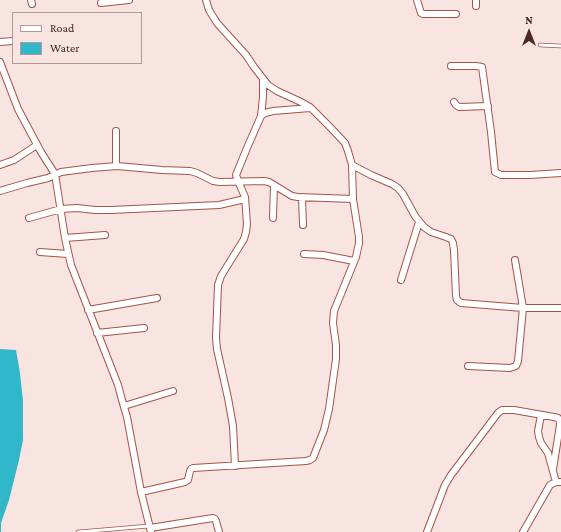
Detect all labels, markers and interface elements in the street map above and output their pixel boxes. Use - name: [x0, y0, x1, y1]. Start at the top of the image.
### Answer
- legend: [12, 12, 142, 64]
- north arrow: [509, 12, 549, 52]
- text: N: [525, 14, 533, 26]
- text: Road: [50, 21, 74, 35]
- text: Water: [50, 41, 79, 55]

